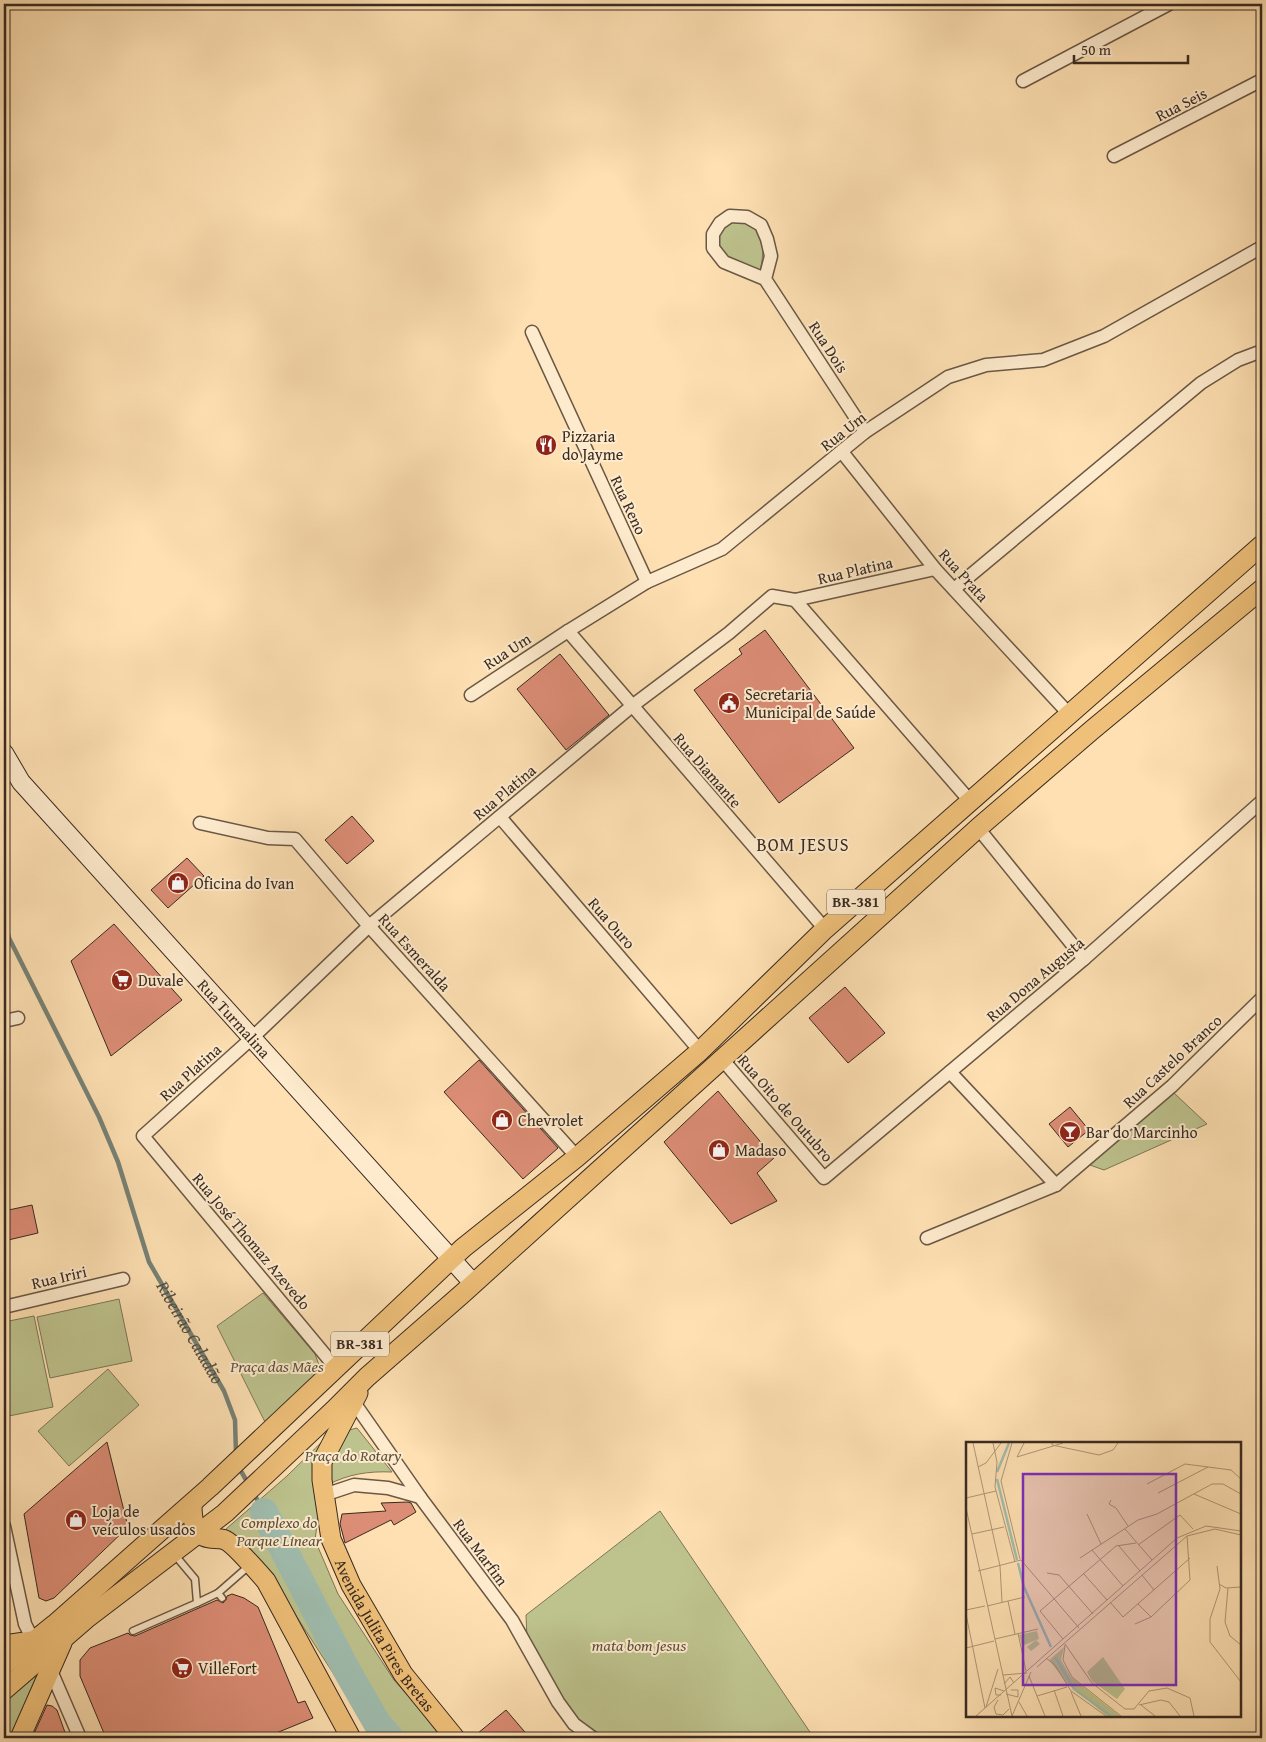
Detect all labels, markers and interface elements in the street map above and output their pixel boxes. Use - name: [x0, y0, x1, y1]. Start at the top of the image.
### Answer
- scale bar: [1074, 32, 1187, 64]
- text: 50 m: [1081, 39, 1112, 60]
- street label: Rua Seis: [1151, 81, 1211, 127]
- street label: Rua Dois: [803, 316, 855, 378]
- street label: Rua Um: [815, 405, 871, 457]
- place label: Pizzaria do Jayme: [562, 424, 623, 466]
- restaurant icon: Pizzaria do Jayme: [534, 433, 558, 457]
- street label: Rua Reno: [605, 471, 653, 539]
- street label: Rua Prata: [933, 543, 995, 607]
- street label: Rua Platina: [815, 550, 895, 590]
- street label: Rua Um: [478, 627, 536, 675]
- place label: Secretaria Municipal de Saúde: [745, 682, 876, 724]
- public building icon: Secretaria Municipal de Saúde: [717, 691, 741, 715]
- street label: Rua Diamante: [668, 727, 748, 813]
- street label: Rua Platina: [467, 758, 541, 826]
- district label: BOM JESUS: [756, 831, 850, 858]
- shop icon: Oficina do Ivan: [166, 871, 190, 895]
- place label: Oficina do Ivan: [194, 871, 294, 895]
- road number: BR-381: [827, 890, 885, 914]
- street label: Rua Ouro: [583, 892, 641, 954]
- street label: Rua Esmeralda: [373, 907, 457, 997]
- street label: Rua Dona Augusta: [981, 930, 1090, 1027]
- supermarket icon: Duvale: [110, 968, 134, 992]
- place label: Duvale: [138, 968, 184, 992]
- street label: Rua Turmalina: [192, 973, 277, 1064]
- street label: Rua Castelo Branco: [1117, 1009, 1227, 1113]
- street label: Rua Platina: [154, 1037, 227, 1106]
- street label: Rua Oito de Outubro: [732, 1049, 840, 1167]
- shop icon: Chevrolet: [490, 1108, 514, 1132]
- place label: Chevrolet: [518, 1108, 584, 1132]
- bar icon: Bar do Marcinho: [1058, 1120, 1082, 1144]
- place label: Bar do Marcinho: [1086, 1120, 1198, 1144]
- shop icon: Madaso: [707, 1138, 731, 1162]
- place label: Madaso: [735, 1138, 786, 1162]
- street label: Rua José Thomaz Azevedo: [187, 1167, 317, 1315]
- street label: Rua Iriri: [29, 1259, 89, 1295]
- water label: Ribeirão Caladão: [149, 1275, 231, 1389]
- road number: BR-381: [331, 1332, 389, 1356]
- park label: Praça das Mães: [229, 1354, 324, 1378]
- inset map: [966, 1442, 1241, 1717]
- park label: Praça do Rotary: [304, 1443, 402, 1467]
- place label: Loja de veículos usados: [92, 1499, 196, 1541]
- shop icon: Loja de veículos usados: [64, 1508, 88, 1532]
- park label: Complexo do Parque Linear: [235, 1510, 323, 1552]
- street label: Rua Marfim: [448, 1513, 514, 1591]
- street label: Avenida Julita Pires Bretas: [329, 1555, 441, 1717]
- park label: mata bom jesus: [592, 1633, 686, 1657]
- supermarket icon: VilleFort: [170, 1656, 194, 1680]
- place label: VilleFort: [198, 1656, 257, 1680]

